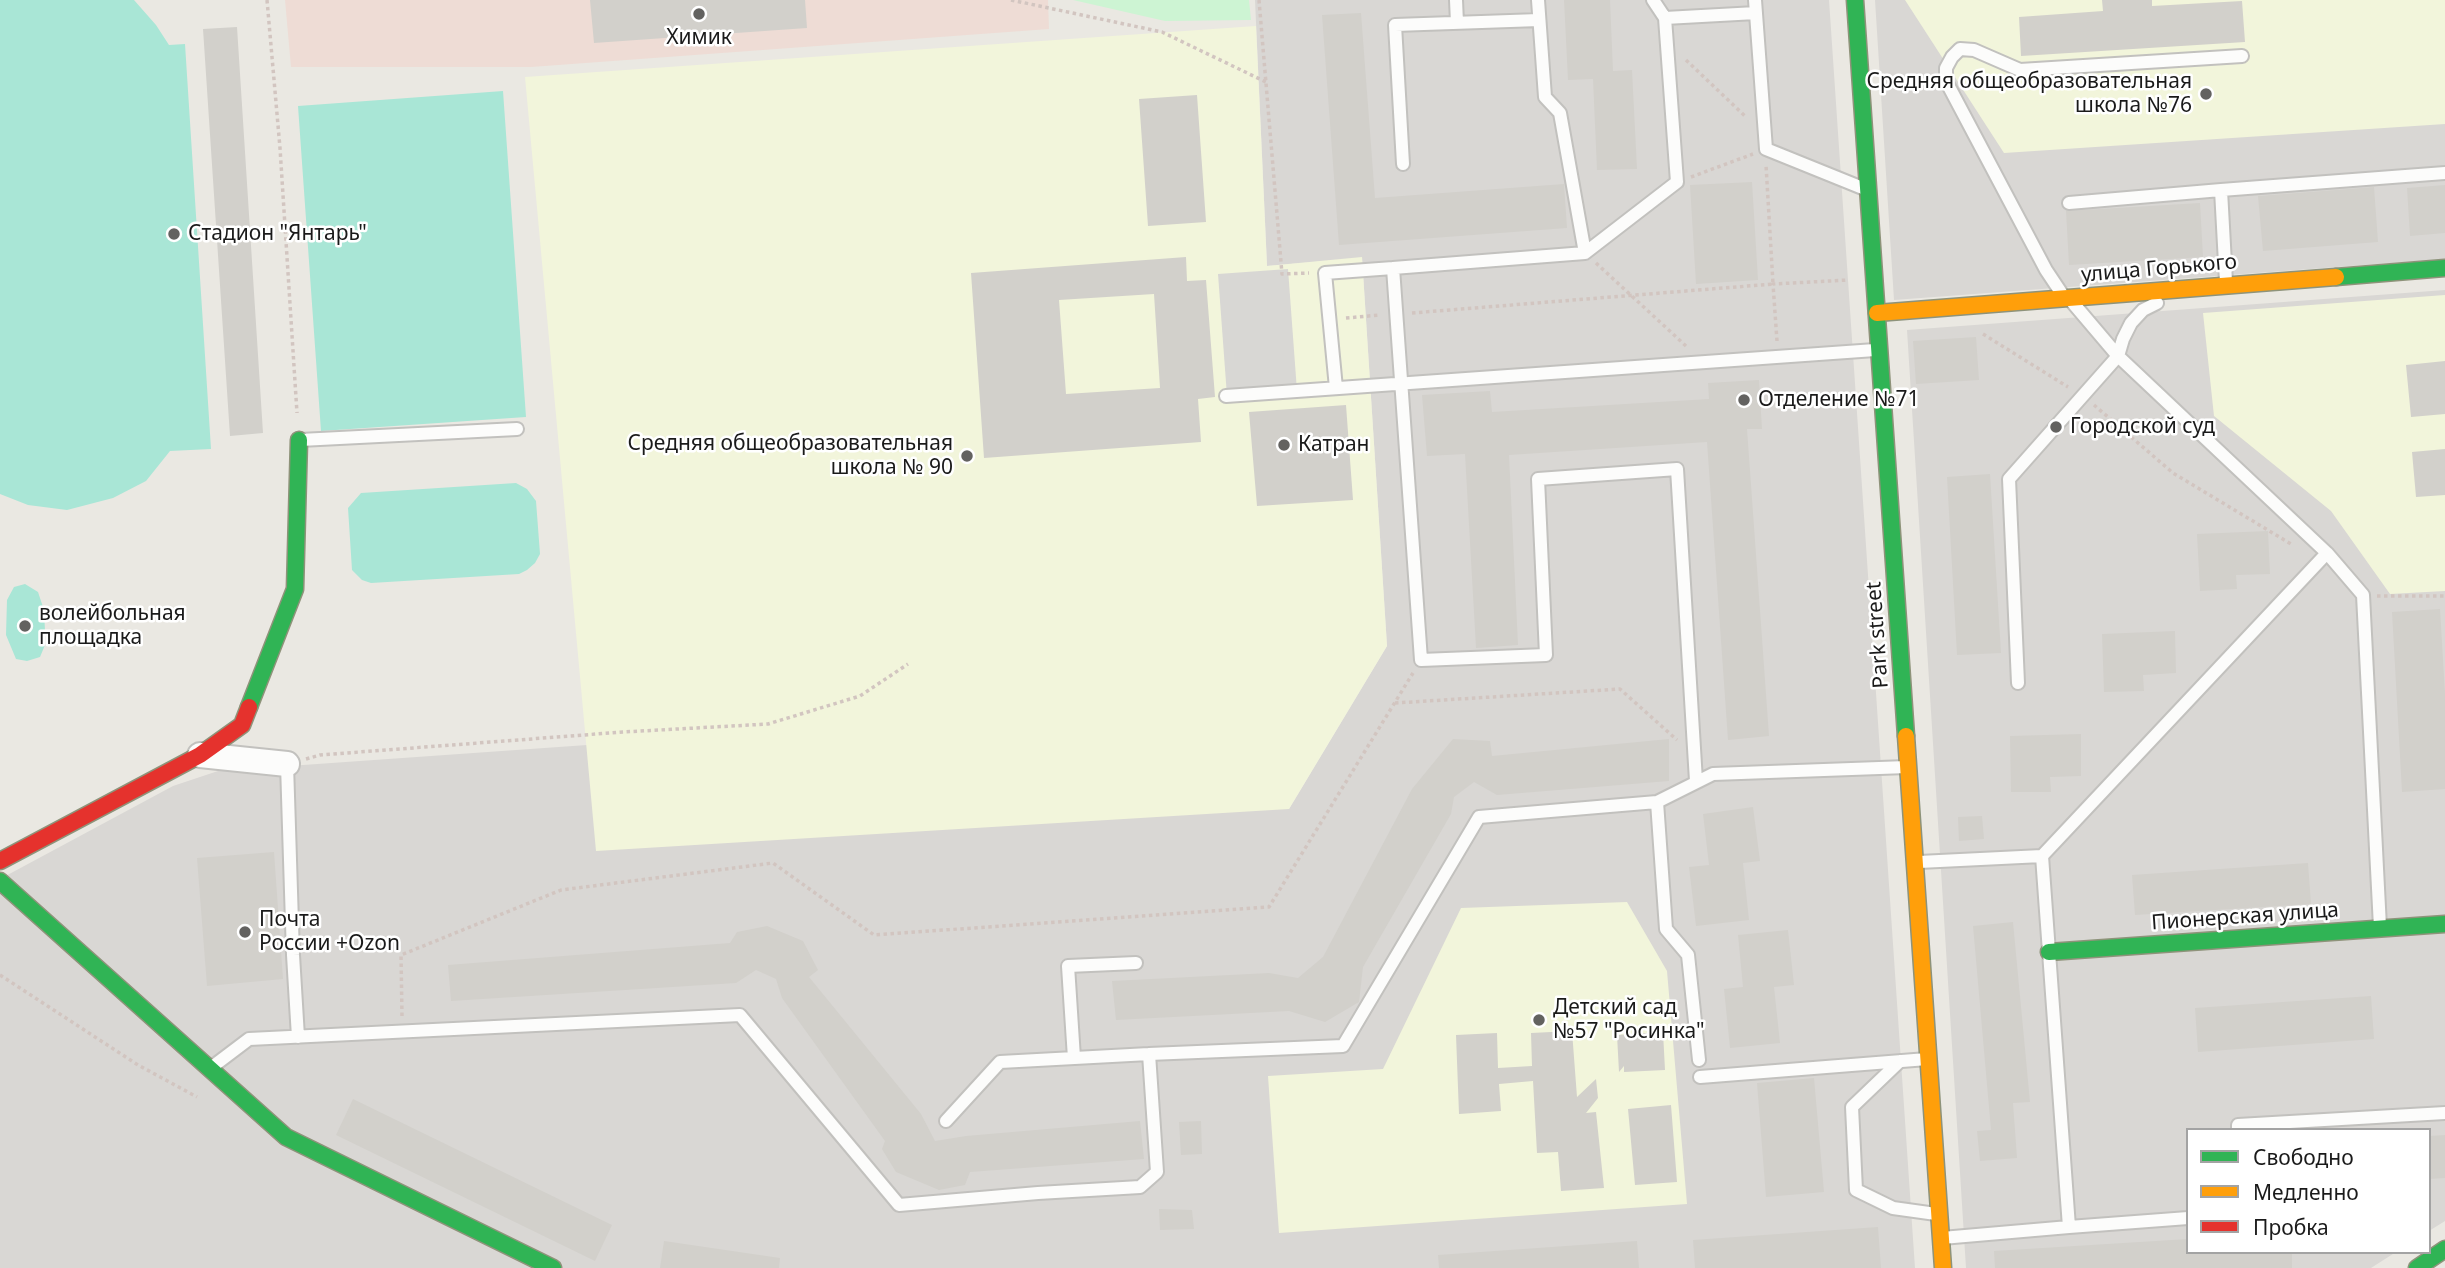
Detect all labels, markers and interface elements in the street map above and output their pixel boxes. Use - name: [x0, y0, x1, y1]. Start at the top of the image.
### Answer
- marker: Химик: [691, 6, 707, 22]
- place label: Химик: [666, 25, 732, 51]
- place label: Средняя общеобразовательная школа №76: [1867, 69, 2192, 119]
- marker: Средняя общеобразовательная школа №76: [2198, 86, 2214, 102]
- place label: Стадион "Янтарь": [188, 221, 367, 247]
- marker: Стадион "Янтарь": [166, 226, 182, 242]
- street label: улица Горького: [2080, 250, 2238, 288]
- place label: Отделение №71: [1758, 387, 1920, 413]
- marker: Отделение №71: [1736, 392, 1752, 408]
- place label: Городской суд: [2070, 414, 2215, 440]
- marker: Городской суд: [2048, 419, 2064, 435]
- place label: Средняя общеобразовательная школа № 90: [628, 431, 953, 481]
- place label: Катран: [1298, 432, 1369, 458]
- marker: Катран: [1276, 437, 1292, 453]
- marker: Средняя общеобразовательная школа № 90: [959, 448, 975, 464]
- street label: Park street: [1862, 581, 1894, 689]
- place label: волейбольная площадка: [39, 601, 186, 651]
- marker: волейбольная площадка: [17, 618, 33, 634]
- street label: Пионерская улица: [2150, 898, 2340, 936]
- place label: Почта России +Ozon: [259, 907, 400, 957]
- marker: Почта России +Ozon: [237, 924, 253, 940]
- place label: Детский сад №57 "Росинка": [1553, 995, 1704, 1045]
- marker: Детский сад №57 "Росинка": [1531, 1012, 1547, 1028]
- legend: [2186, 1128, 2431, 1254]
- text: Свободно: [2253, 1143, 2354, 1171]
- text: Медленно: [2253, 1178, 2359, 1206]
- text: Пробка: [2253, 1213, 2329, 1241]

